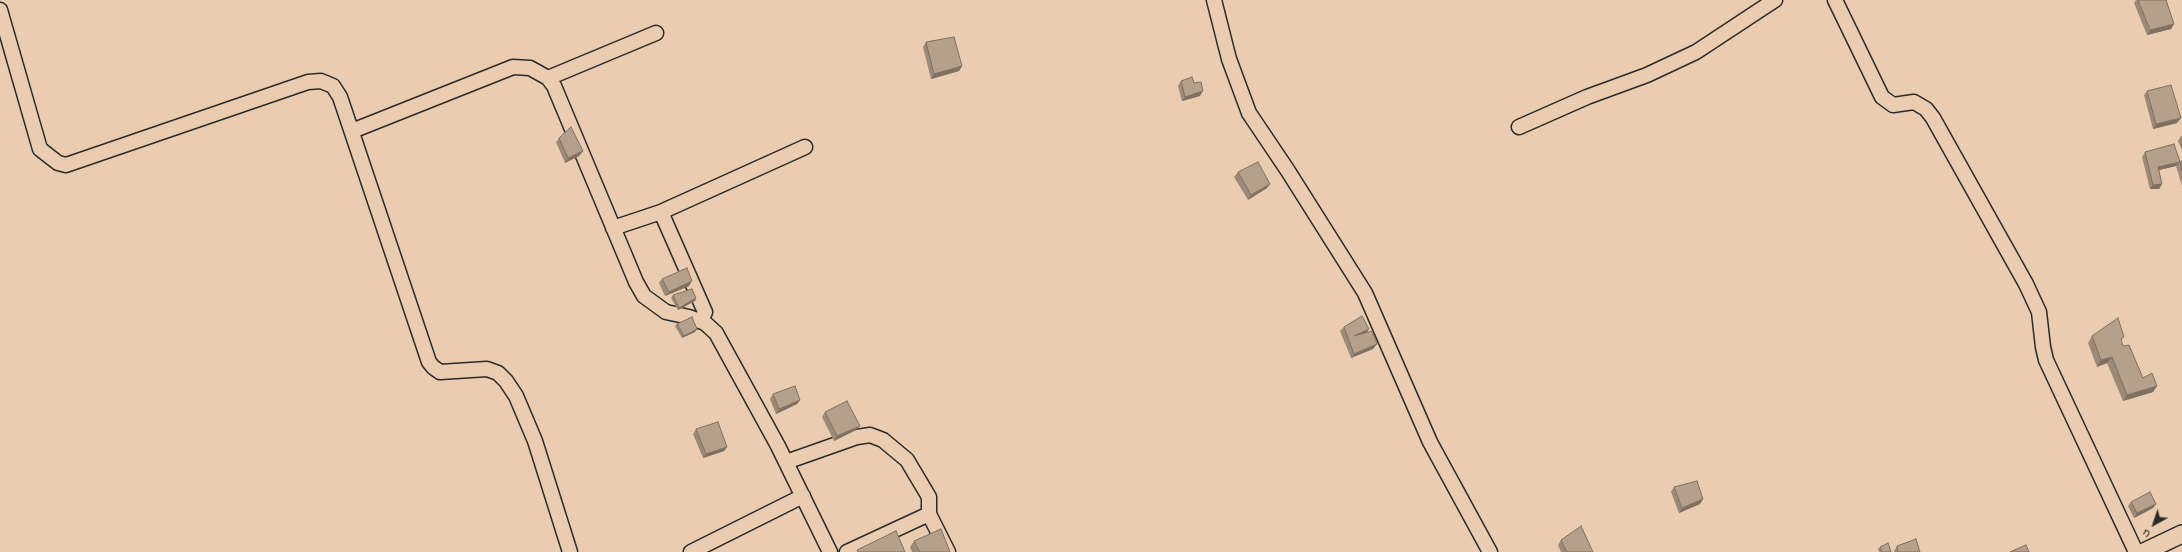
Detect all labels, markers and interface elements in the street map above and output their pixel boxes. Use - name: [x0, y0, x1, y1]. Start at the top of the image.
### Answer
- north arrow: [2134, 504, 2174, 544]
- text: U: [2138, 525, 2154, 542]

